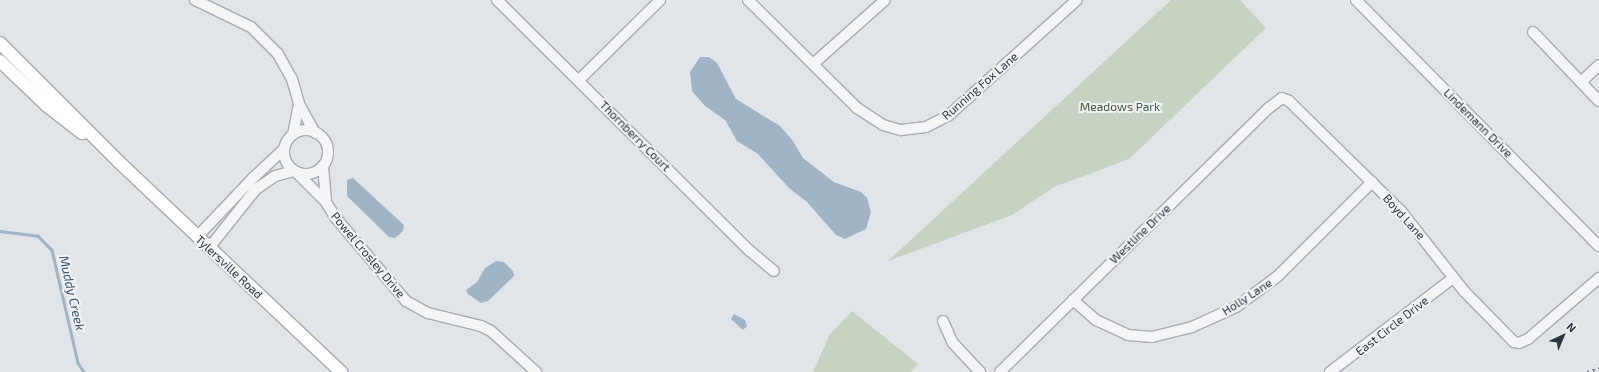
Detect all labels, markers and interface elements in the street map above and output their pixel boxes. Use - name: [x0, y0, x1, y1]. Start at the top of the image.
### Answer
- street label: Running Fox Lane: [939, 49, 1021, 123]
- street label: Lindemann Drive: [1441, 86, 1515, 160]
- street label: Thornberry Court: [597, 98, 673, 174]
- park label: Meadows Park: [1080, 100, 1160, 114]
- street label: Boyd Lane: [1380, 191, 1428, 243]
- street label: Westline Drive: [1106, 201, 1174, 267]
- street label: Powel Crosley Drive: [328, 209, 408, 301]
- street label: Tylersville Road: [192, 232, 266, 302]
- water label: Muddy Creek: [56, 254, 88, 332]
- street label: Holly Lane: [1219, 275, 1275, 319]
- street label: East Circle Drive: [1353, 293, 1431, 359]
- north arrow: [1543, 316, 1583, 356]
- text: N: [1564, 320, 1579, 334]

